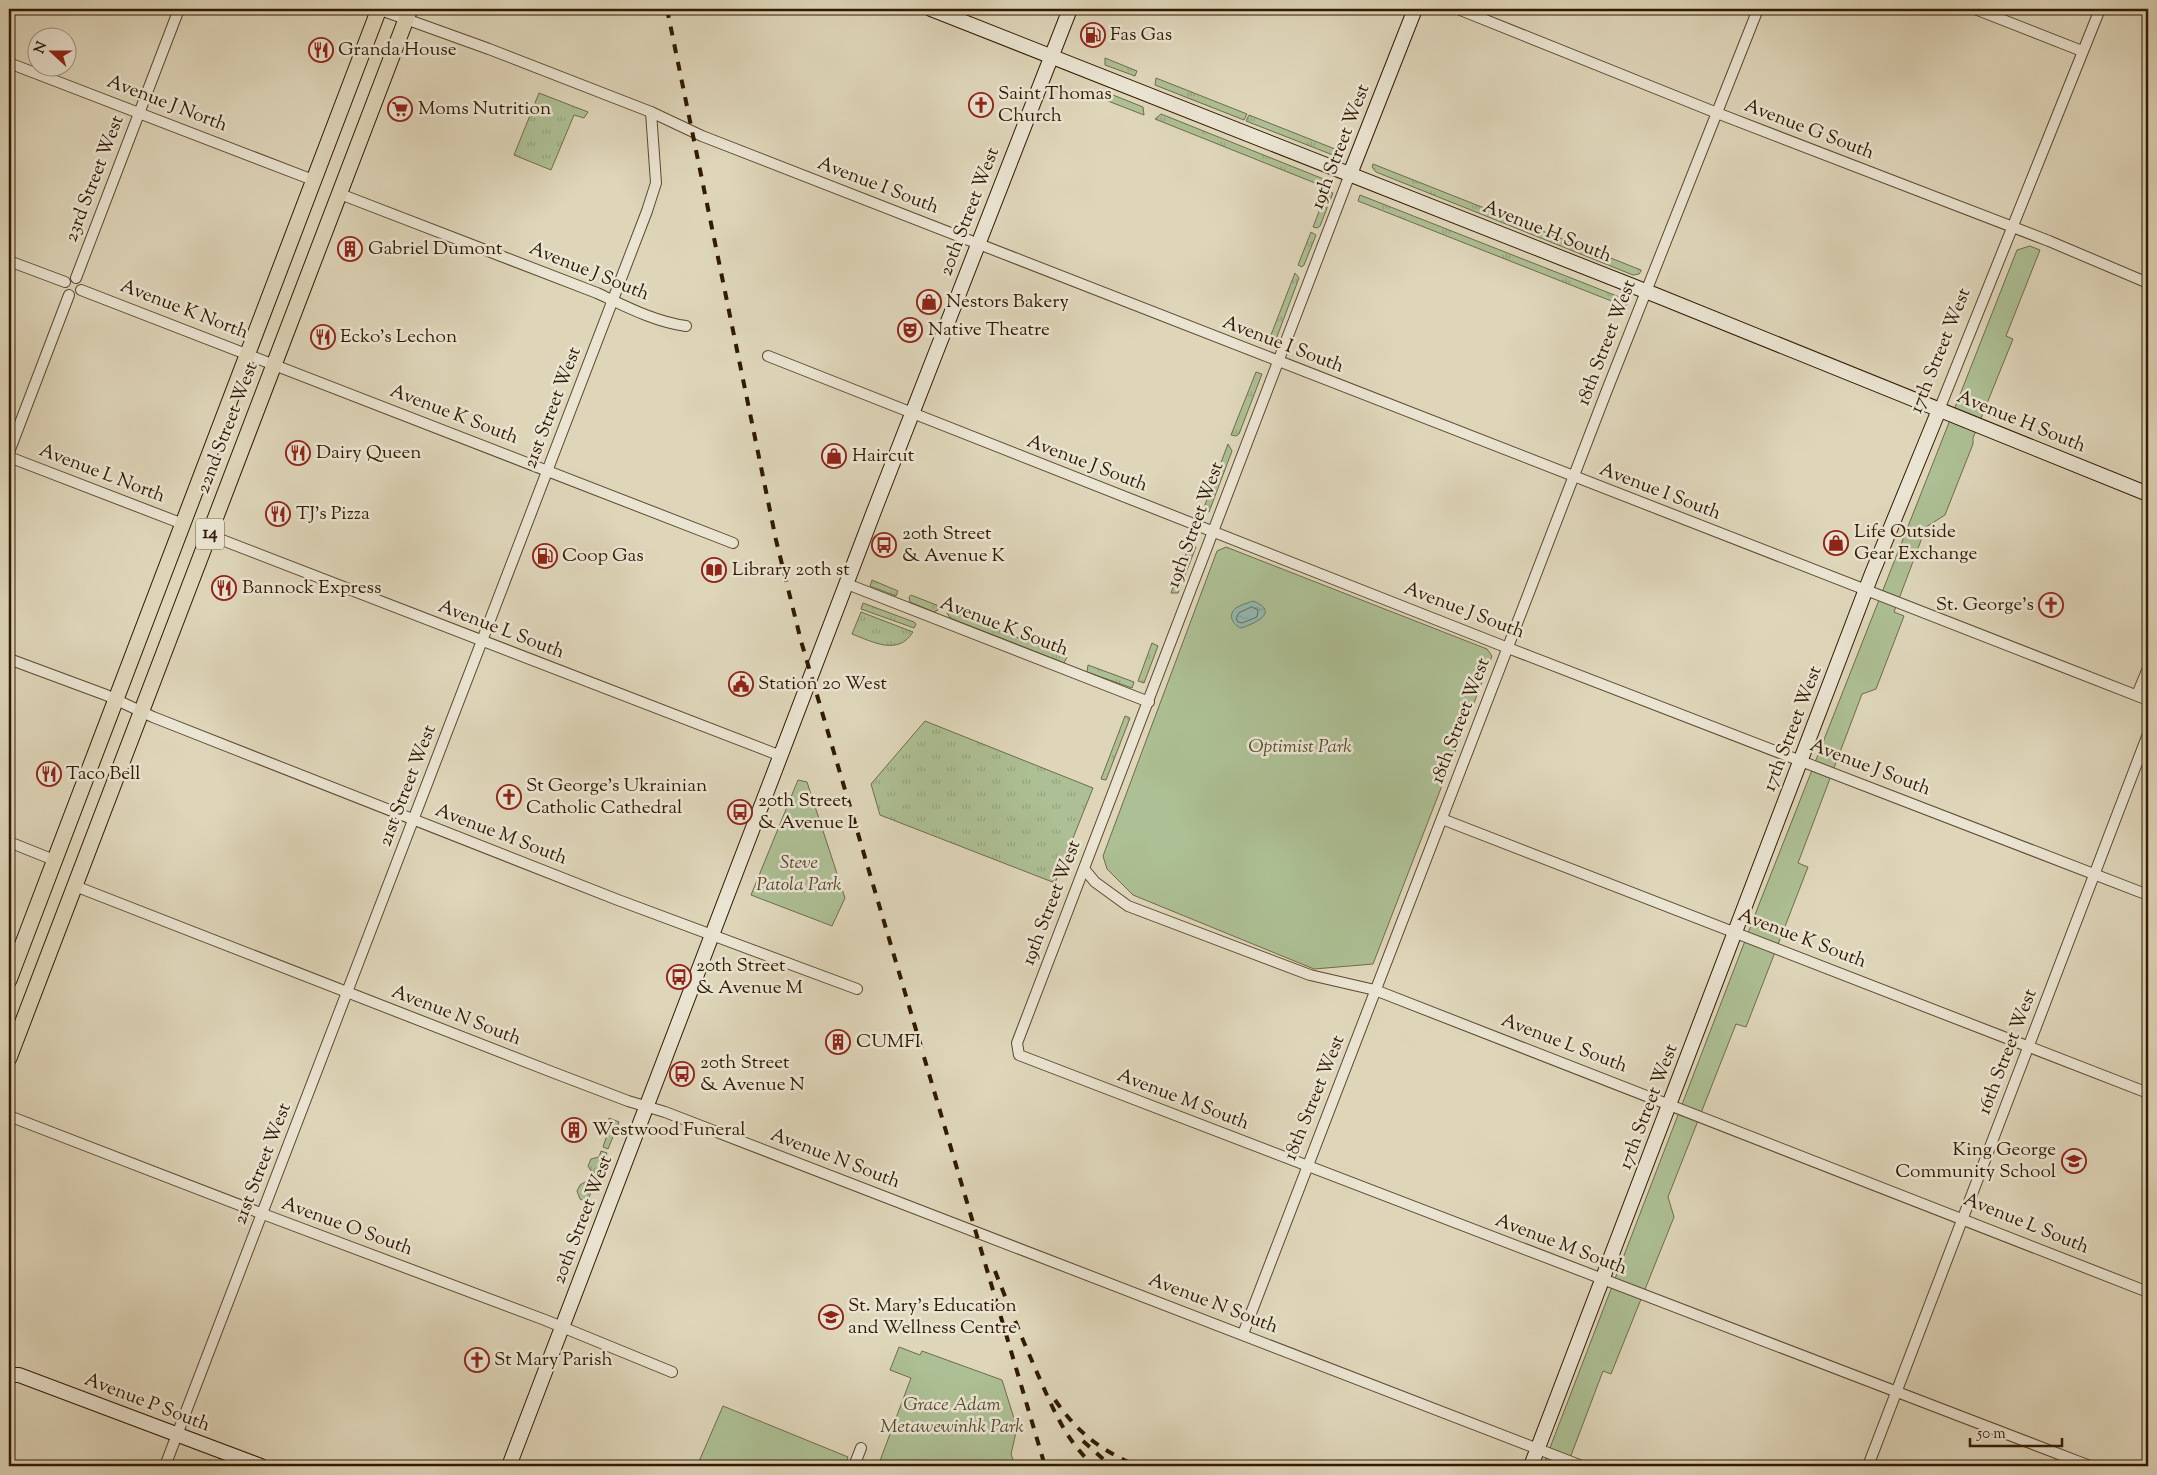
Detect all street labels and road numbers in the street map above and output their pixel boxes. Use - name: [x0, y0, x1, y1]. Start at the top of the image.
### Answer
- street label: Avenue J North: [103, 69, 231, 139]
- street label: 19th Street West: [1305, 80, 1377, 214]
- street label: Avenue G South: [1740, 93, 1878, 167]
- street label: 23rd Street West: [58, 111, 132, 246]
- street label: 20th Street West: [933, 143, 1007, 280]
- street label: Avenue I South: [813, 150, 943, 222]
- street label: Avenue H South: [1478, 194, 1616, 270]
- street label: Avenue J South: [525, 236, 653, 308]
- street label: Avenue K North: [116, 273, 252, 347]
- street label: 18th Street West: [1571, 276, 1644, 410]
- street label: 17th Street West: [1904, 284, 1979, 418]
- street label: Avenue I South: [1218, 309, 1348, 381]
- street label: 21st Street West: [517, 343, 589, 473]
- street label: 22nd Street West: [191, 358, 266, 498]
- street label: Avenue K South: [386, 378, 522, 452]
- street label: Avenue H South: [1952, 384, 2090, 460]
- street label: Avenue J South: [1023, 429, 1151, 499]
- street label: Avenue L North: [35, 438, 169, 510]
- street label: Avenue I South: [1595, 456, 1725, 528]
- street label: 19th Street West: [1161, 458, 1231, 592]
- road number: 14: [196, 518, 224, 550]
- street label: Avenue J South: [1400, 576, 1528, 646]
- street label: Avenue K South: [936, 590, 1072, 664]
- street label: Avenue L South: [434, 594, 568, 666]
- street label: 18th Street West: [1425, 654, 1498, 788]
- street label: 17th Street West: [1757, 662, 1830, 796]
- street label: 21st Street West: [372, 721, 444, 851]
- street label: Avenue J South: [1806, 733, 1934, 803]
- street label: Avenue M South: [431, 797, 571, 873]
- street label: 19th Street West: [1016, 836, 1088, 970]
- street label: Avenue K South: [1734, 902, 1870, 976]
- street label: Avenue N South: [387, 979, 525, 1053]
- street label: 16th Street West: [1972, 985, 2045, 1119]
- street label: Avenue L South: [1497, 1008, 1631, 1080]
- street label: 18th Street West: [1278, 1031, 1353, 1165]
- street label: 17th Street West: [1613, 1040, 1686, 1174]
- street label: Avenue M South: [1113, 1062, 1253, 1138]
- street label: 21st Street West: [227, 1099, 299, 1229]
- street label: Avenue N South: [766, 1122, 904, 1196]
- street label: 20th Street West: [546, 1151, 620, 1288]
- street label: Avenue L South: [1959, 1187, 2093, 1261]
- street label: Avenue O South: [277, 1191, 417, 1263]
- street label: Avenue M South: [1491, 1207, 1631, 1283]
- street label: Avenue N South: [1144, 1267, 1282, 1341]
- street label: Avenue P South: [80, 1367, 214, 1439]

